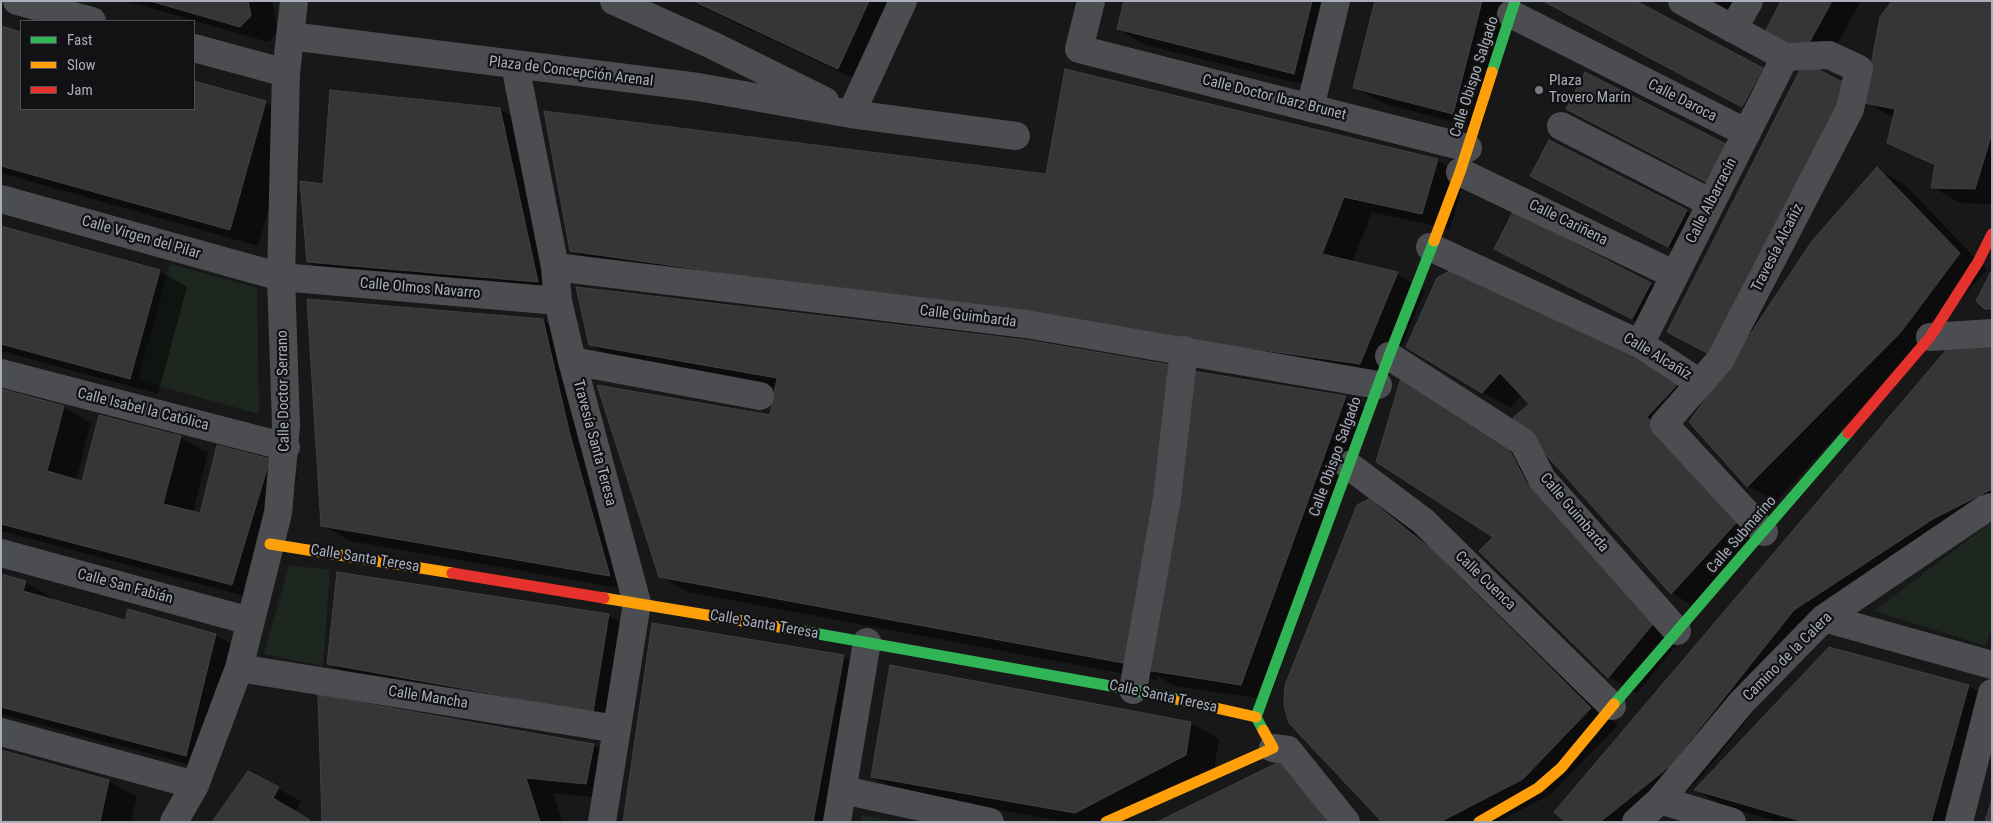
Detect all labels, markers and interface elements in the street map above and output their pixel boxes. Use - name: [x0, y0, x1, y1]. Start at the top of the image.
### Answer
- street label: Calle Obispo Salgado: [1447, 14, 1503, 140]
- legend: [20, 20, 195, 110]
- text: Fast: [67, 31, 92, 49]
- street label: Plaza de Concepción Arenal: [488, 53, 654, 91]
- text: Slow: [67, 56, 96, 74]
- street label: Calle Doctor Ibarz Brunet: [1200, 71, 1348, 125]
- place label: Plaza Trovero Marín: [1549, 72, 1631, 107]
- street label: Calle Daroca: [1645, 76, 1719, 126]
- text: Jam: [67, 81, 93, 99]
- marker: Plaza Trovero Marín: [1533, 84, 1545, 96]
- street label: Calle Albarracín: [1683, 155, 1741, 247]
- street label: Calle Cariñena: [1526, 196, 1610, 250]
- street label: Travesía Alcañíz: [1748, 201, 1808, 295]
- street label: Calle Virgen del Pilar: [80, 212, 202, 264]
- street label: Calle Olmos Navarro: [359, 275, 481, 303]
- street label: Calle Guimbarda: [918, 302, 1018, 332]
- street label: Calle Doctor Serrano: [274, 330, 294, 452]
- street label: Calle Alcañíz: [1620, 330, 1694, 384]
- street label: Travesía Santa Teresa: [569, 378, 619, 508]
- street label: Calle Isabel la Católica: [75, 385, 211, 435]
- street label: Calle Obispo Salgado: [1306, 395, 1366, 519]
- street label: Calle Guimbarda: [1536, 470, 1612, 556]
- street label: Calle Submarino: [1703, 493, 1781, 577]
- street label: Calle Santa Teresa: [309, 542, 421, 576]
- street label: Calle Cuenca: [1451, 548, 1519, 614]
- street label: Calle San Fabián: [75, 566, 175, 608]
- street label: Calle Santa Teresa: [708, 607, 820, 643]
- street label: Camino de la Calera: [1740, 609, 1836, 705]
- street label: Calle Santa Teresa: [1107, 677, 1219, 717]
- street label: Calle Mancha: [387, 683, 469, 713]

